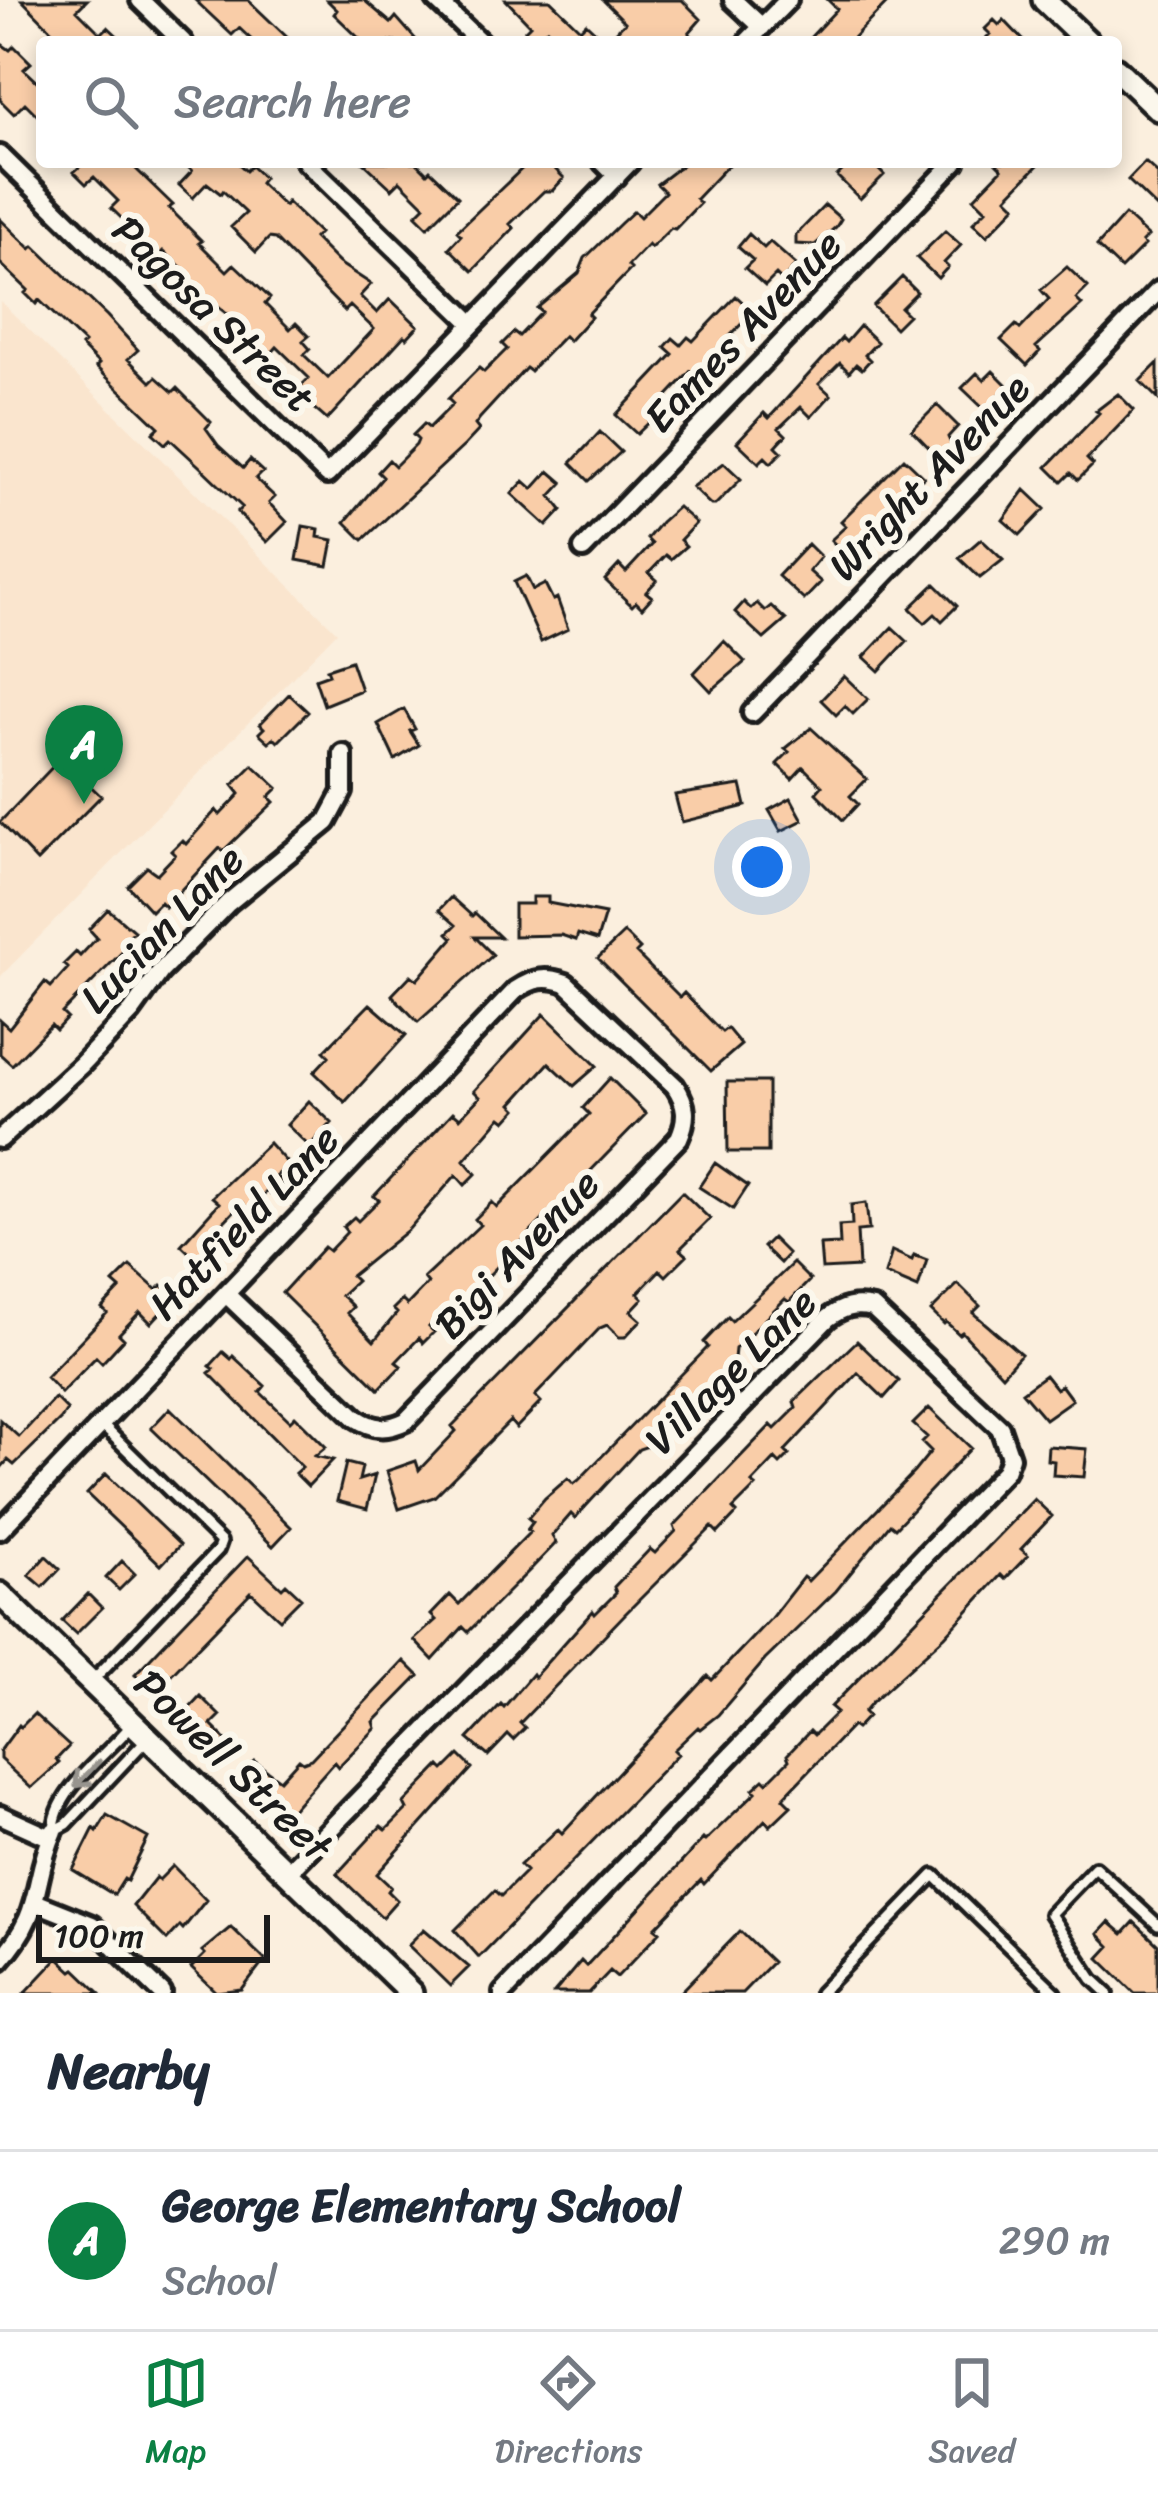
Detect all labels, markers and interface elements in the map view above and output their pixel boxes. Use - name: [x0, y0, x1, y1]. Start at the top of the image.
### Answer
- search box: [36, 36, 1122, 168]
- text: Search here: [174, 62, 411, 142]
- icon: search: [78, 69, 144, 135]
- street label: Pagosa Street: [94, 196, 334, 432]
- street label: Eames Avenue: [625, 211, 861, 451]
- street label: Wright Avenue: [809, 355, 1049, 599]
- pin: A: [45, 705, 123, 804]
- street label: Lucian Lane: [61, 826, 263, 1032]
- your location: [732, 837, 792, 897]
- street label: Hatfield Lane: [130, 1106, 358, 1338]
- street label: Bigi Avenue: [415, 1151, 619, 1357]
- street label: Village Lane: [627, 1268, 835, 1474]
- street label: Powell Street: [116, 1650, 352, 1881]
- one-way arrow: [74, 1758, 101, 1788]
- text: 100 m: [54, 1907, 144, 1965]
- scale bar: [36, 1909, 270, 1962]
- text: Nearby: [48, 2026, 209, 2116]
- text: George Elementary School: [162, 2166, 681, 2246]
- text: A: [74, 2206, 100, 2275]
- text: 290 m: [999, 2206, 1110, 2275]
- text: School: [162, 2246, 277, 2315]
- tab: Map: [143, 2350, 209, 2480]
- tab: Directions: [495, 2350, 642, 2480]
- tab: Saved: [928, 2350, 1015, 2480]

